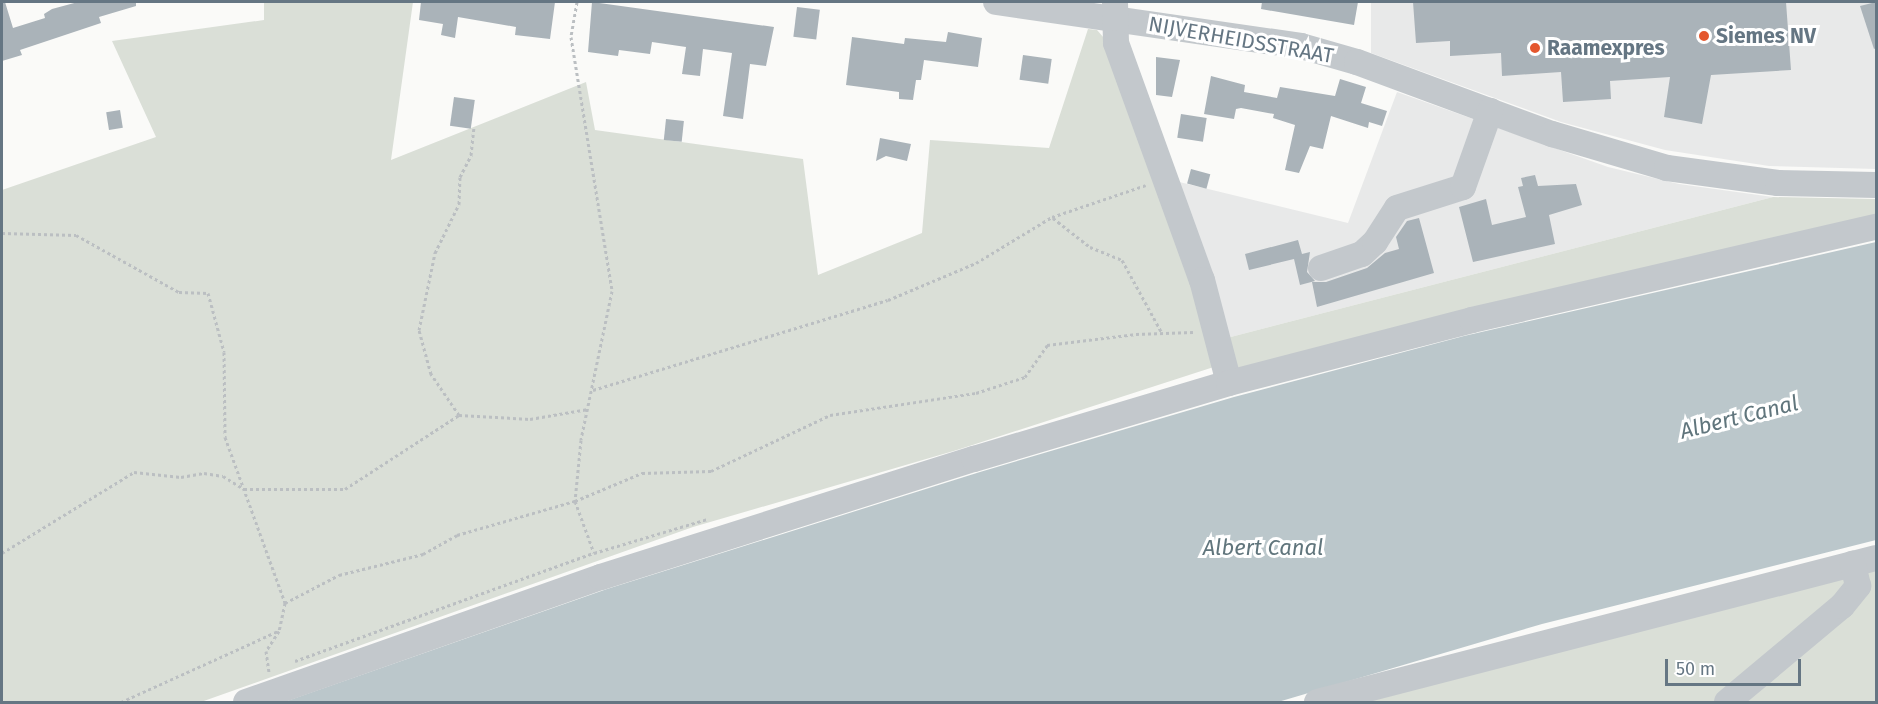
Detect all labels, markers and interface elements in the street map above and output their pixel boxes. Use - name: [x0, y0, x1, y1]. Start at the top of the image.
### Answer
- street label: NIJVERHEIDSSTRAAT: [1147, 11, 1335, 69]
- place label: Siemes NV: [1716, 23, 1816, 49]
- marker: Siemes NV: [1697, 29, 1711, 43]
- place label: Raamexpres: [1547, 35, 1665, 61]
- marker: Raamexpres: [1528, 41, 1542, 55]
- water label: Albert Canal: [1677, 390, 1801, 444]
- water label: Albert Canal: [1203, 535, 1323, 561]
- scale bar: [1668, 647, 1804, 685]
- text: 50 m: [1676, 658, 1715, 680]

